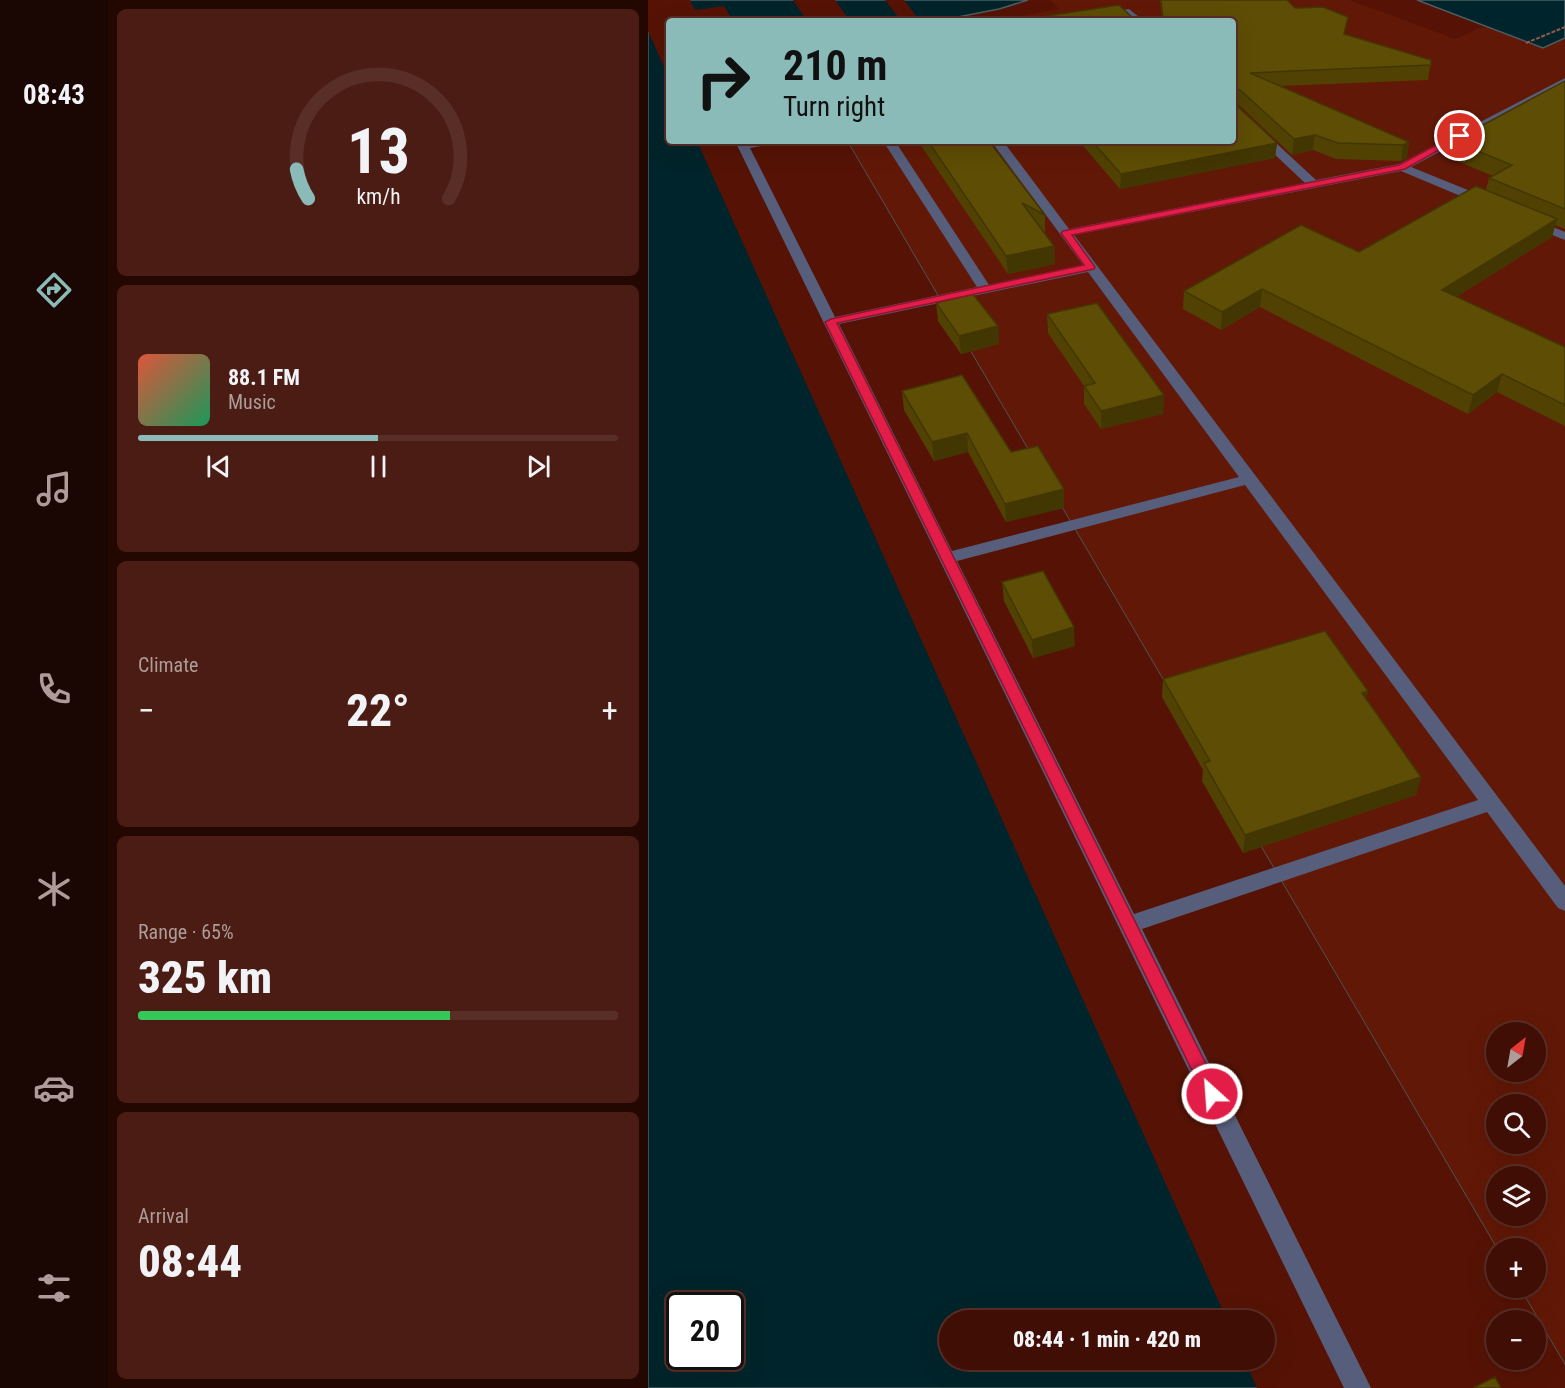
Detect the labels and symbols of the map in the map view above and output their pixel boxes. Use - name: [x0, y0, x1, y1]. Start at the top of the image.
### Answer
- pin: [1434, 110, 1485, 161]
- north arrow: [1486, 1022, 1546, 1082]
- position arrow: [1180, 1062, 1244, 1126]
- speed limit sign: 20: [666, 1292, 744, 1370]

